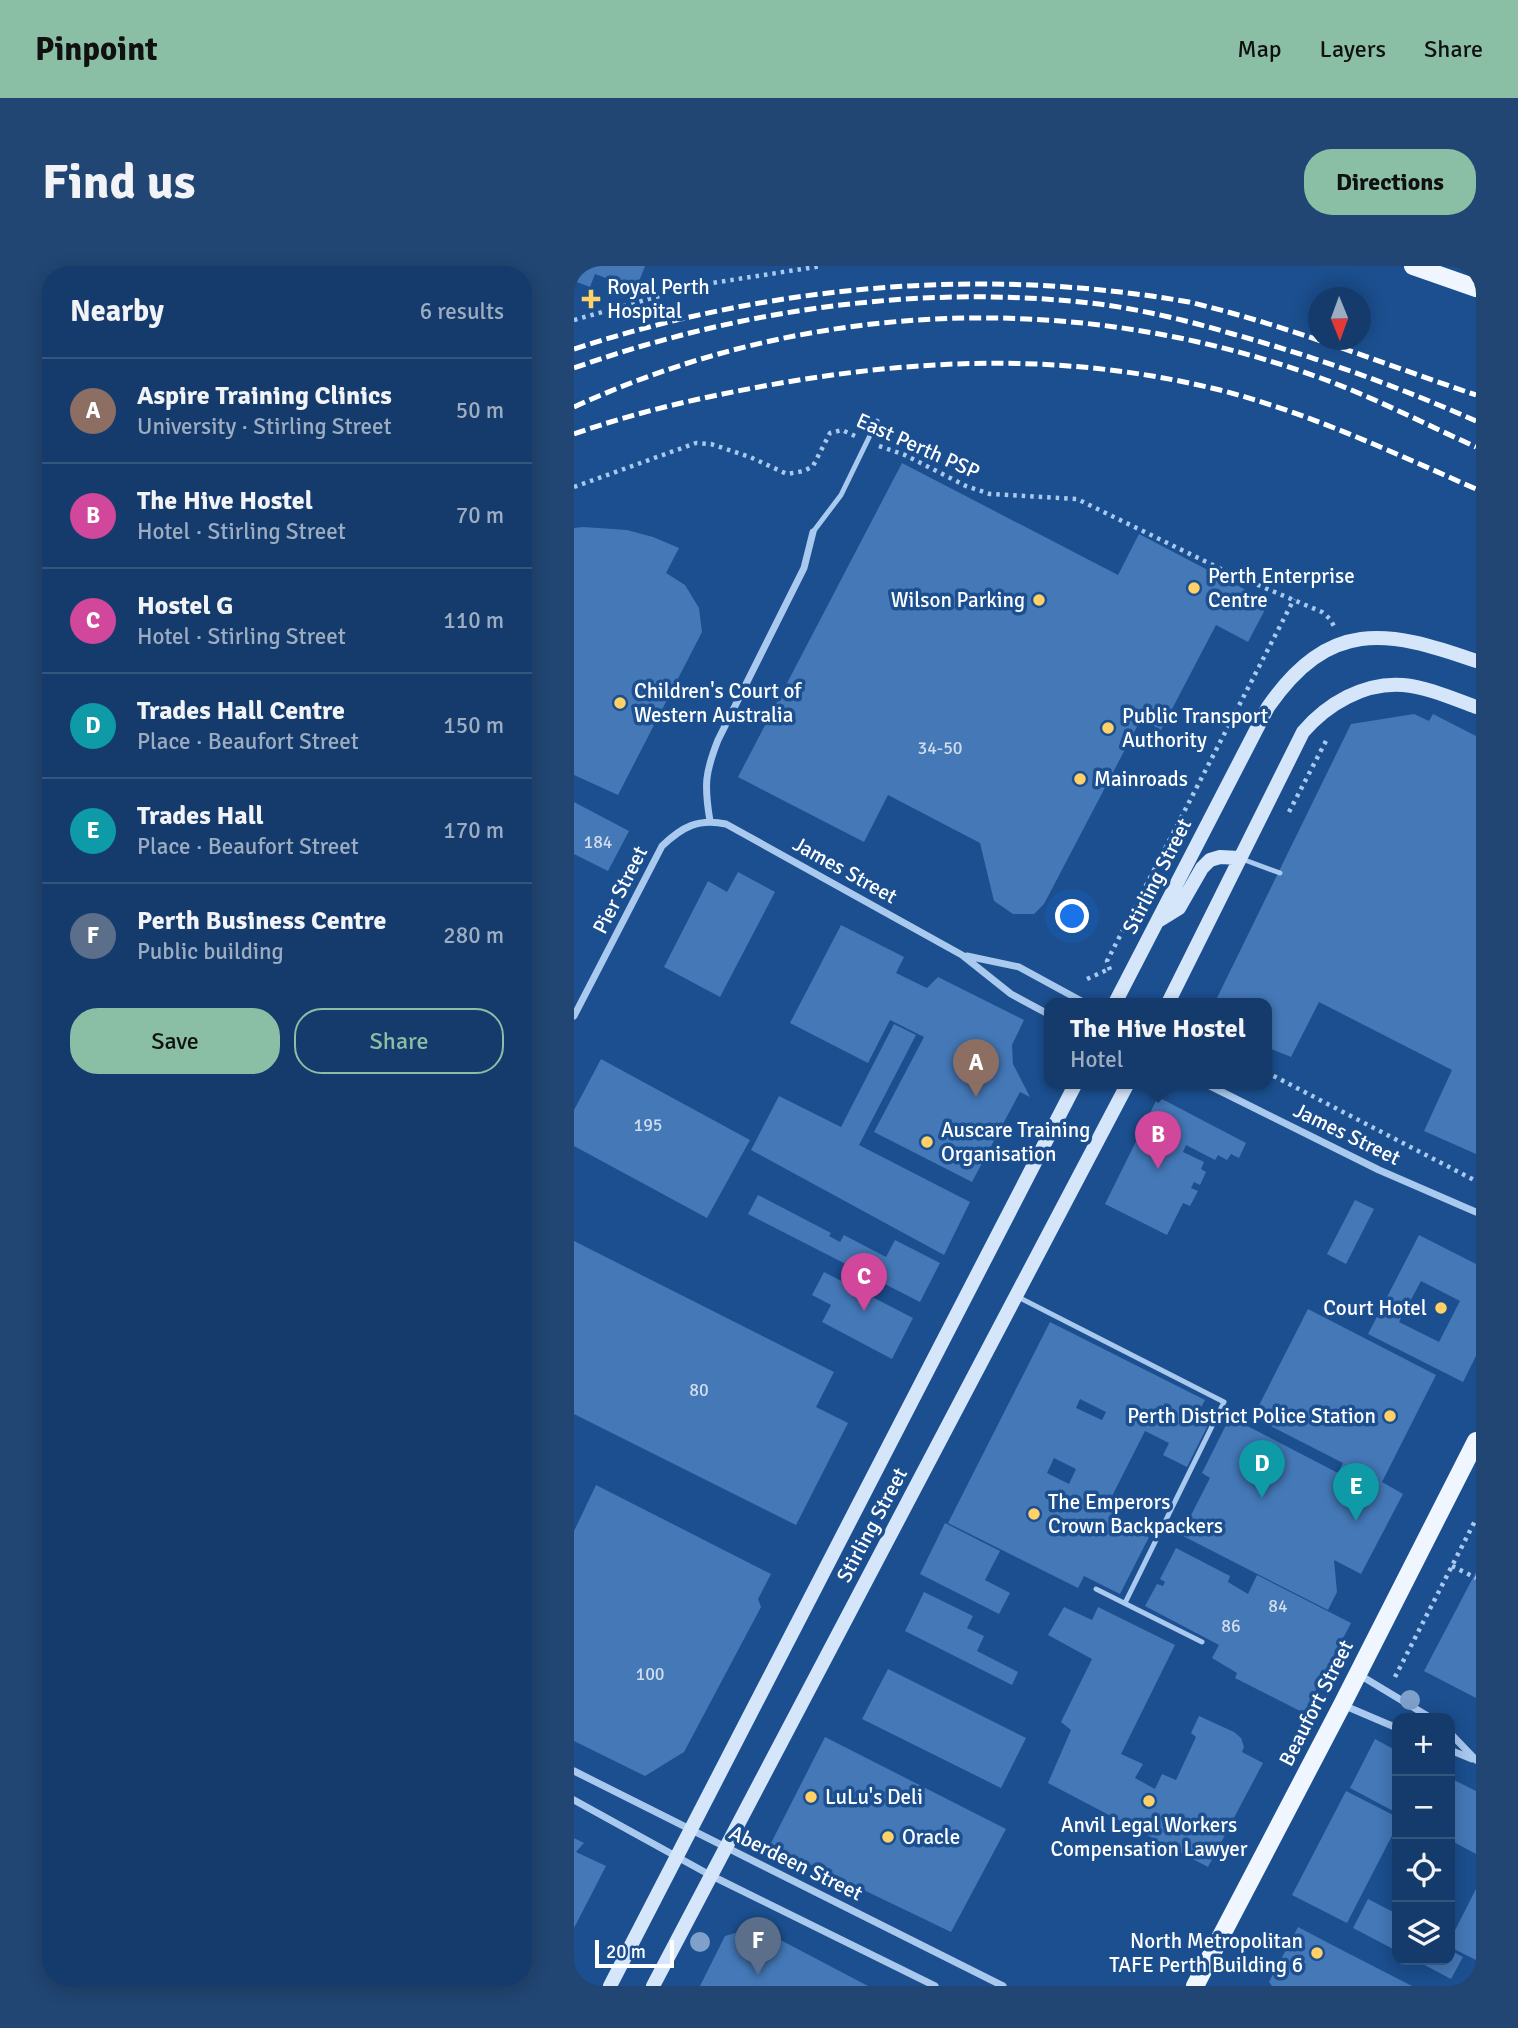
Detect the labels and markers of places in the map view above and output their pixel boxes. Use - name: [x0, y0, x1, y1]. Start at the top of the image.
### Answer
- place label: Royal Perth Hospital: [607, 274, 710, 324]
- marker: Royal Perth Hospital: [581, 289, 601, 309]
- place label: Perth Enterprise Centre: [1208, 563, 1355, 613]
- marker: Perth Enterprise Centre: [1186, 580, 1202, 596]
- place label: Wilson Parking: [891, 587, 1025, 613]
- marker: Wilson Parking: [1031, 592, 1047, 608]
- place label: Children's Court of Western Australia: [634, 678, 802, 728]
- marker: Children's Court of Western Australia: [612, 695, 628, 711]
- place label: Public Transport Authority: [1122, 703, 1268, 753]
- marker: Public Transport Authority: [1100, 720, 1116, 736]
- place label: Mainroads: [1094, 766, 1188, 792]
- marker: Mainroads: [1072, 771, 1088, 787]
- pin: A: [953, 1039, 999, 1097]
- pin: B: [1135, 1111, 1181, 1169]
- place label: Auscare Training Organisation: [941, 1117, 1090, 1167]
- marker: Auscare Training Organisation: [919, 1134, 935, 1150]
- pin: C: [841, 1253, 887, 1311]
- place label: Court Hotel: [1323, 1295, 1427, 1321]
- marker: Court Hotel: [1433, 1300, 1449, 1316]
- place label: Perth District Police Station: [1127, 1403, 1376, 1429]
- marker: Perth District Police Station: [1382, 1408, 1398, 1424]
- pin: D: [1239, 1440, 1285, 1498]
- pin: E: [1333, 1463, 1379, 1521]
- place label: The Emperors Crown Backpackers: [1048, 1489, 1223, 1539]
- marker: The Emperors Crown Backpackers: [1026, 1506, 1042, 1522]
- place label: LuLu's Deli: [825, 1784, 923, 1810]
- marker: LuLu's Deli: [803, 1789, 819, 1805]
- marker: Anvil Legal Workers Compensation Lawyer: [1141, 1793, 1157, 1809]
- place label: Anvil Legal Workers Compensation Lawyer: [1050, 1812, 1248, 1862]
- place label: Oracle: [902, 1824, 960, 1850]
- marker: Oracle: [880, 1829, 896, 1845]
- pin: F: [735, 1917, 781, 1975]
- place label: North Metropolitan TAFE Perth Building 6: [1109, 1928, 1303, 1978]
- marker: North Metropolitan TAFE Perth Building 6: [1309, 1945, 1325, 1961]

